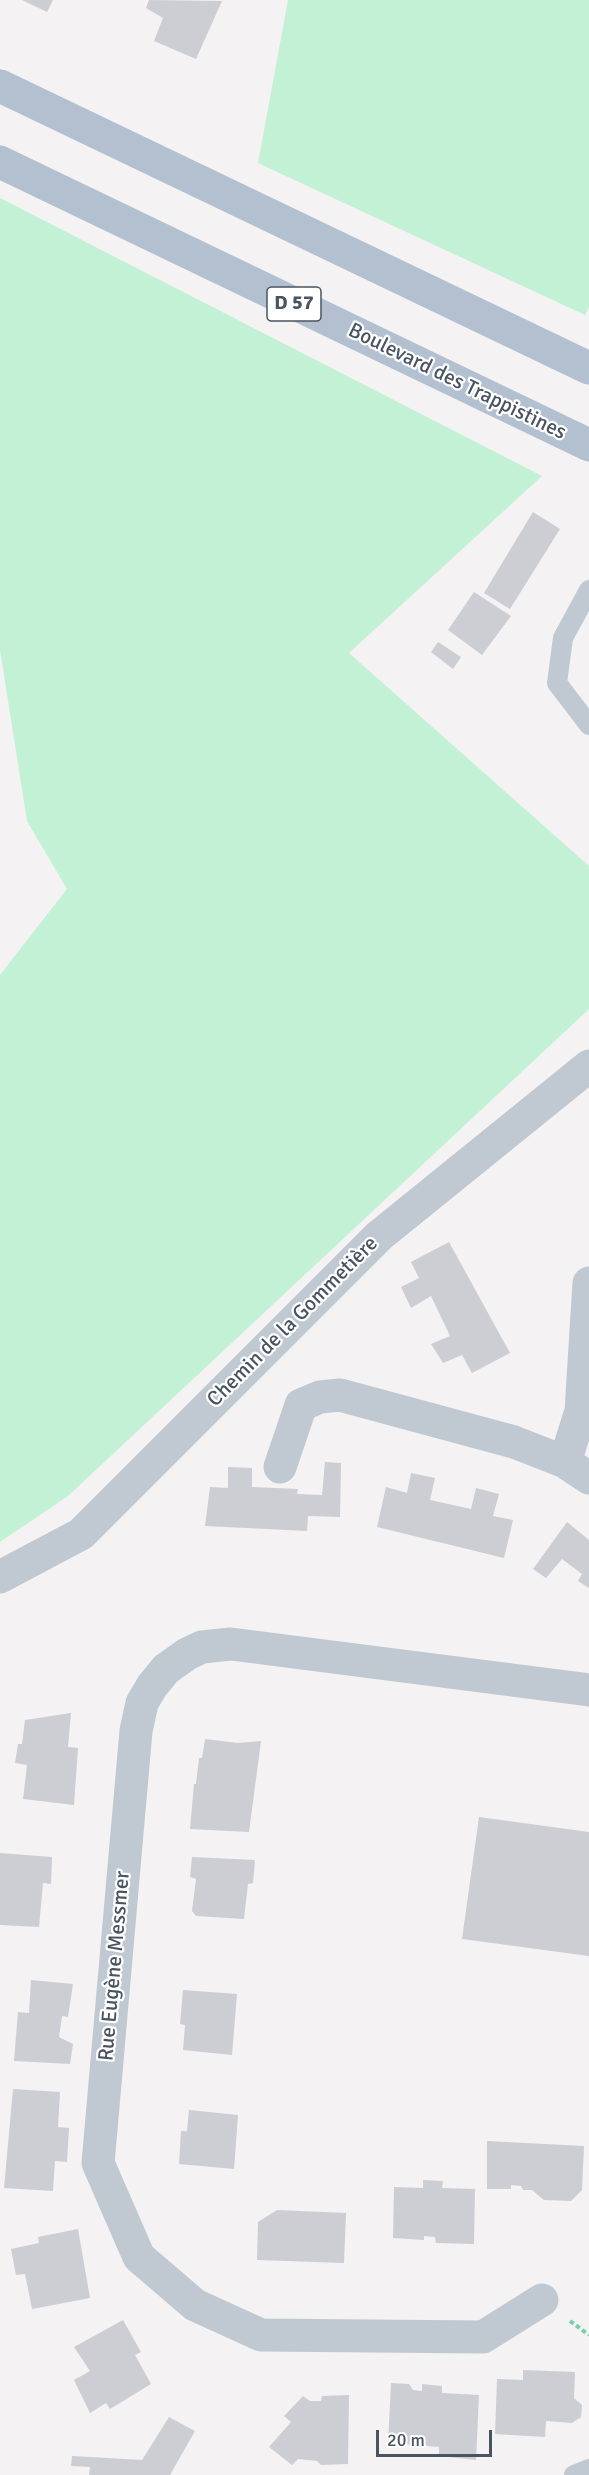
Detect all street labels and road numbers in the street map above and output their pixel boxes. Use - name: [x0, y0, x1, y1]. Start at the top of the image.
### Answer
- road number: D 57: [267, 287, 321, 321]
- street label: Boulevard des Trappistines: [344, 318, 570, 446]
- street label: Chemin de la Gommetière: [202, 1231, 384, 1413]
- street label: Rue Eugène Messmer: [94, 1870, 136, 2062]

